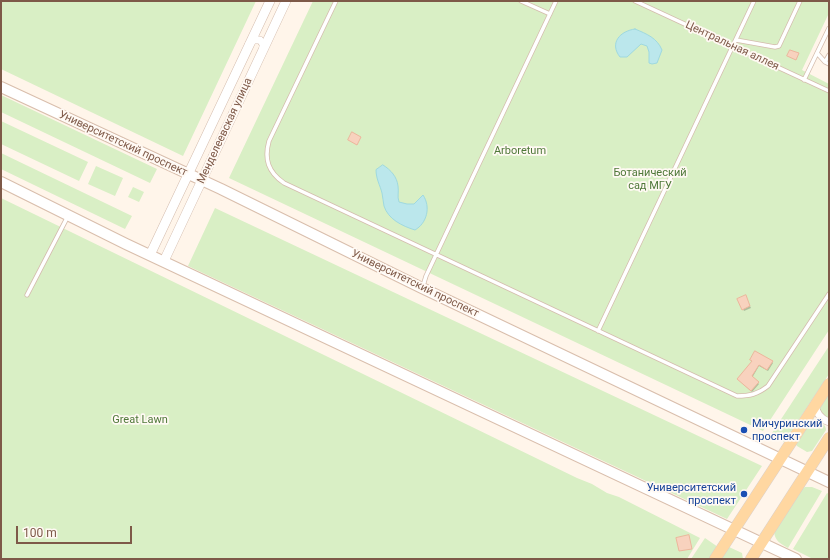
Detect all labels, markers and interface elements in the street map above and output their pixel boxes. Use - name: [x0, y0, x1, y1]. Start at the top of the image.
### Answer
- street label: Центральная аллея: [683, 19, 781, 73]
- street label: Менделеевская улица: [195, 76, 255, 186]
- street label: Университетский проспект: [57, 108, 189, 180]
- park label: Arboretum: [494, 144, 546, 158]
- park label: Ботанический сад МГУ: [613, 166, 687, 192]
- street label: Университетский проспект: [349, 247, 481, 321]
- park label: Great Lawn: [112, 413, 168, 427]
- place label: Мичуринский проспект: [752, 417, 822, 443]
- marker: Мичуринский проспект: [739, 425, 749, 435]
- place label: Университетский проспект: [647, 481, 736, 507]
- marker: Университетский проспект: [739, 489, 749, 499]
- scale bar: [18, 518, 134, 544]
- text: 100 m: [23, 526, 57, 540]

